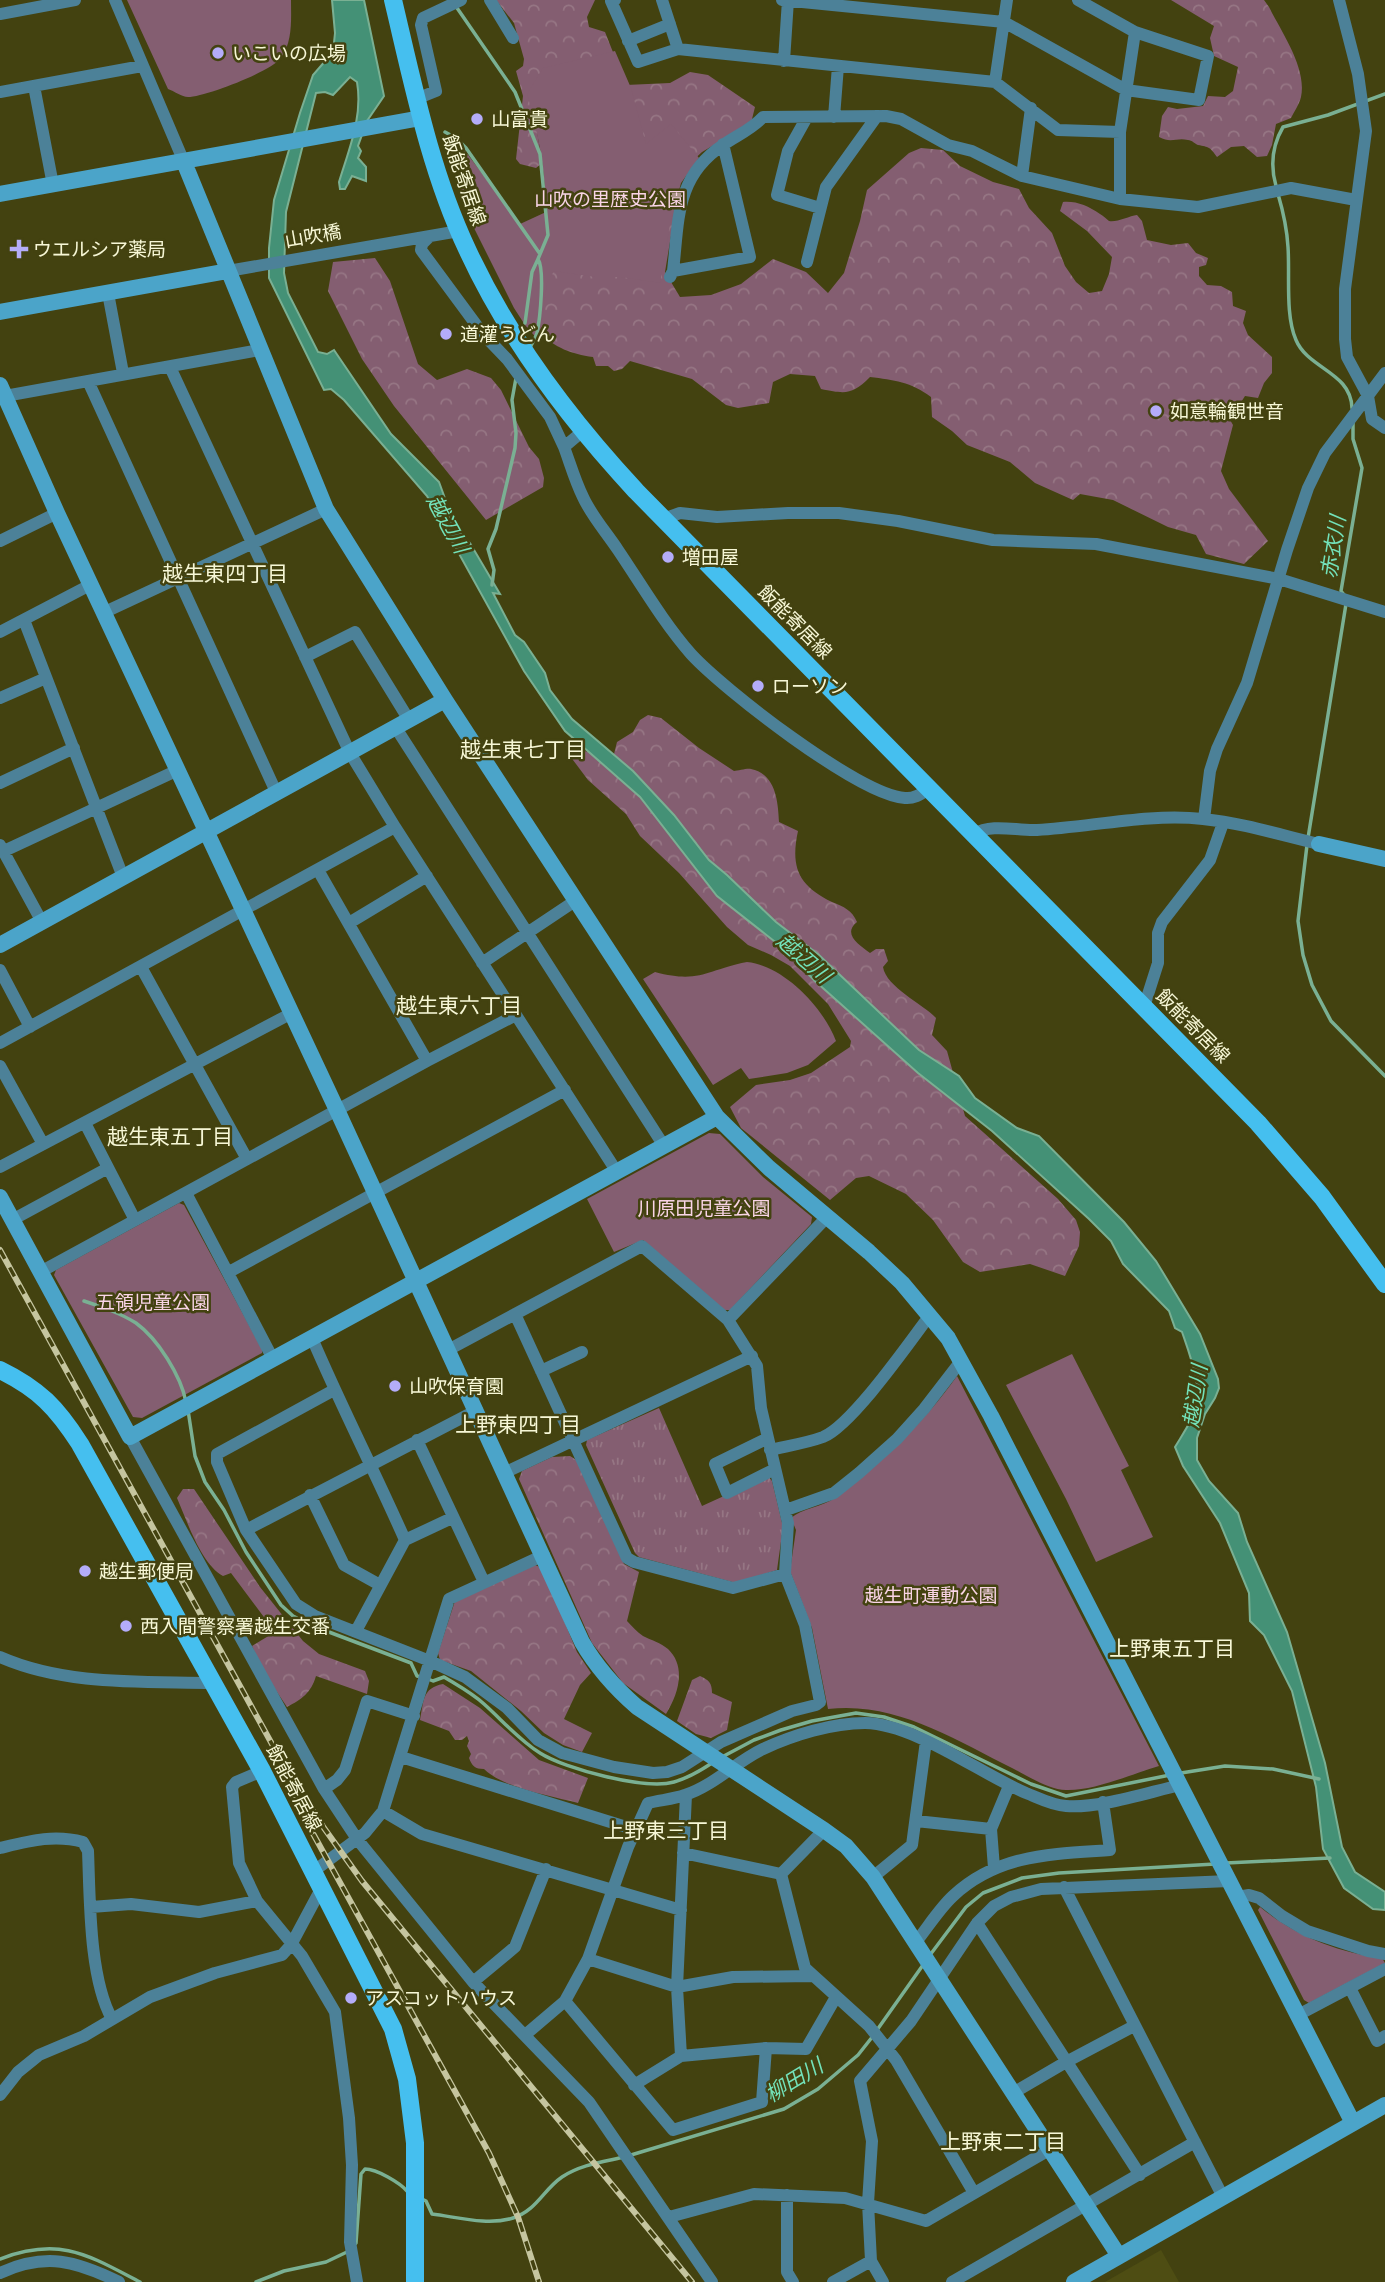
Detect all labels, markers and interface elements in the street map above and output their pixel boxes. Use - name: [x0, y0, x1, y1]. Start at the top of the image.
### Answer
- place label: いこいの広場: [232, 42, 346, 65]
- marker: いこいの広場: [210, 45, 226, 61]
- place label: 山富貴: [491, 108, 548, 131]
- marker: 山富貴: [469, 111, 485, 127]
- street label: 飯能寄居線: [438, 131, 490, 229]
- park label: 山吹の里歴史公園: [534, 188, 686, 211]
- street label: 山吹橋: [283, 220, 343, 252]
- place label: ウエルシア薬局: [33, 238, 166, 261]
- marker: ウエルシア薬局: [11, 241, 27, 257]
- place label: 道灌うどん: [460, 323, 555, 346]
- marker: 道灌うどん: [438, 326, 454, 342]
- place label: 如意輪観世音: [1170, 400, 1284, 423]
- marker: 如意輪観世音: [1148, 403, 1164, 419]
- water label: 越辺川: [422, 490, 475, 559]
- water label: 赤衣川: [1316, 512, 1351, 580]
- place label: 増田屋: [682, 546, 739, 569]
- marker: 増田屋: [660, 549, 676, 565]
- district label: 越生東四丁目: [162, 561, 288, 586]
- street label: 飯能寄居線: [753, 580, 837, 664]
- place label: ローソン: [772, 675, 848, 698]
- marker: ローソン: [750, 678, 766, 694]
- district label: 越生東七丁目: [460, 737, 586, 762]
- water label: 越辺川: [772, 928, 837, 989]
- street label: 飯能寄居線: [1151, 984, 1235, 1068]
- district label: 越生東六丁目: [396, 993, 522, 1018]
- district label: 越生東五丁目: [107, 1124, 233, 1149]
- park label: 川原田児童公園: [637, 1197, 771, 1220]
- park label: 五領児童公園: [96, 1291, 210, 1314]
- water label: 越辺川: [1178, 1361, 1212, 1429]
- place label: 山吹保育園: [409, 1375, 504, 1398]
- marker: 山吹保育園: [387, 1378, 403, 1394]
- district label: 上野東四丁目: [455, 1412, 581, 1437]
- place label: 越生郵便局: [99, 1560, 194, 1583]
- marker: 越生郵便局: [77, 1563, 93, 1579]
- park label: 越生町運動公園: [864, 1584, 998, 1607]
- place label: 西入間警察署越生交番: [140, 1615, 330, 1638]
- marker: 西入間警察署越生交番: [118, 1618, 134, 1634]
- district label: 上野東五丁目: [1109, 1636, 1235, 1661]
- street label: 飯能寄居線: [262, 1741, 326, 1835]
- district label: 上野東三丁目: [603, 1818, 729, 1843]
- place label: アスコットハウス: [365, 1987, 517, 2010]
- marker: アスコットハウス: [343, 1990, 359, 2006]
- water label: 柳田川: [761, 2052, 829, 2107]
- district label: 上野東二丁目: [940, 2129, 1066, 2154]

